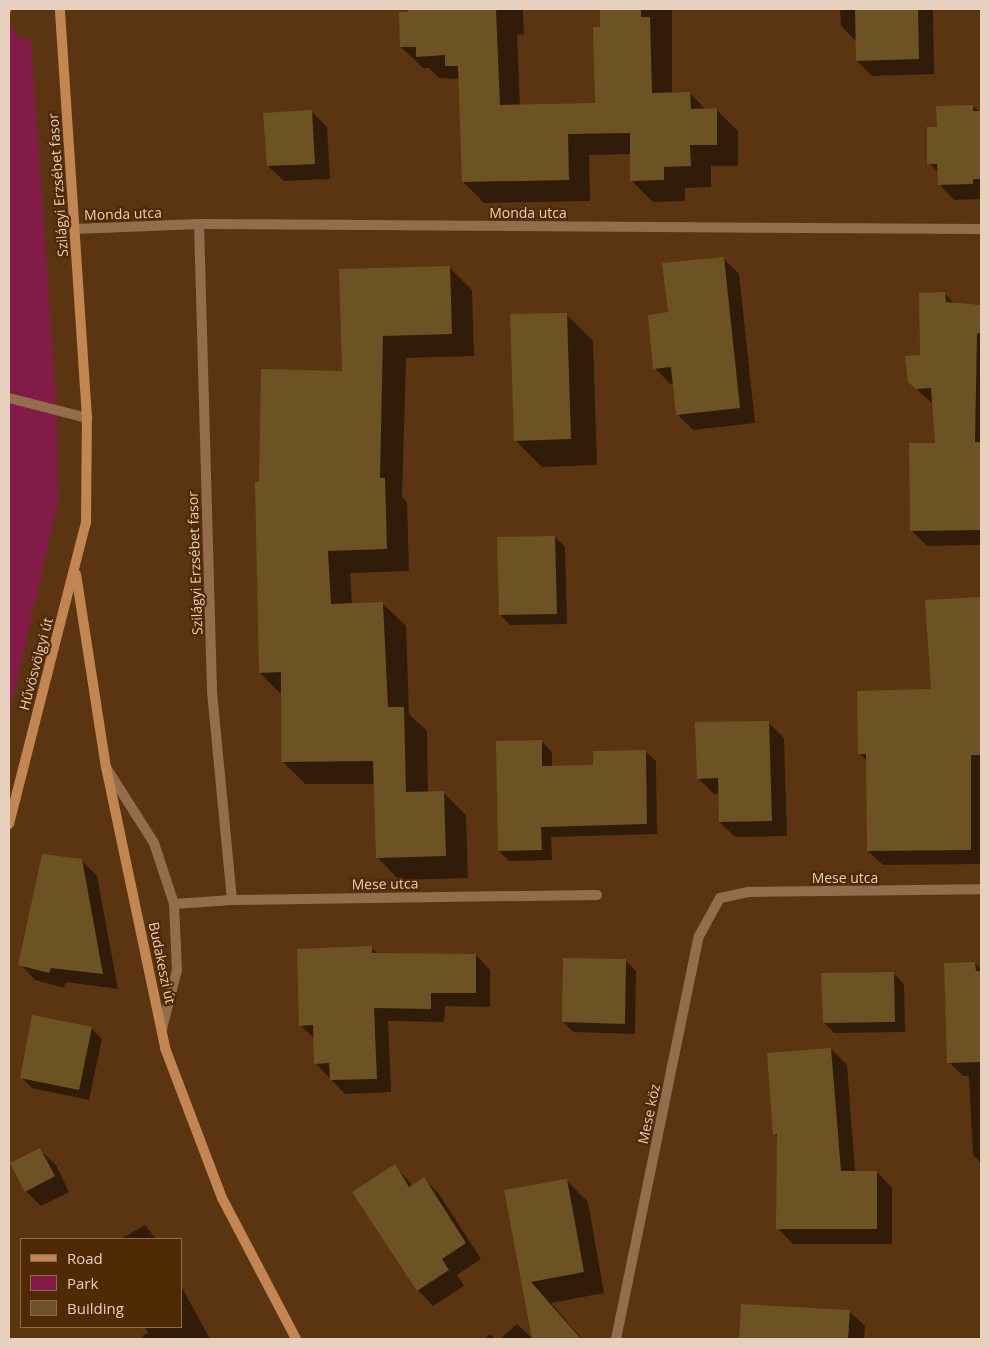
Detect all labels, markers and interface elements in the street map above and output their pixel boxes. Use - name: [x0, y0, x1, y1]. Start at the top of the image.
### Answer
- street label: Szilágyi Erzsébet fasor: [45, 113, 71, 257]
- street label: Monda utca: [84, 204, 162, 224]
- street label: Monda utca: [489, 205, 567, 221]
- street label: Szilágyi Erzsébet fasor: [184, 491, 206, 635]
- street label: Hűvösvölgyi út: [16, 616, 56, 712]
- street label: Mese utca: [812, 870, 878, 886]
- street label: Mese utca: [352, 875, 418, 893]
- street label: Budakeszi út: [145, 921, 179, 1005]
- street label: Mese köz: [634, 1082, 664, 1146]
- legend: [20, 1238, 182, 1328]
- text: Road: [67, 1248, 103, 1268]
- text: Park: [67, 1273, 98, 1293]
- text: Building: [67, 1298, 124, 1318]

